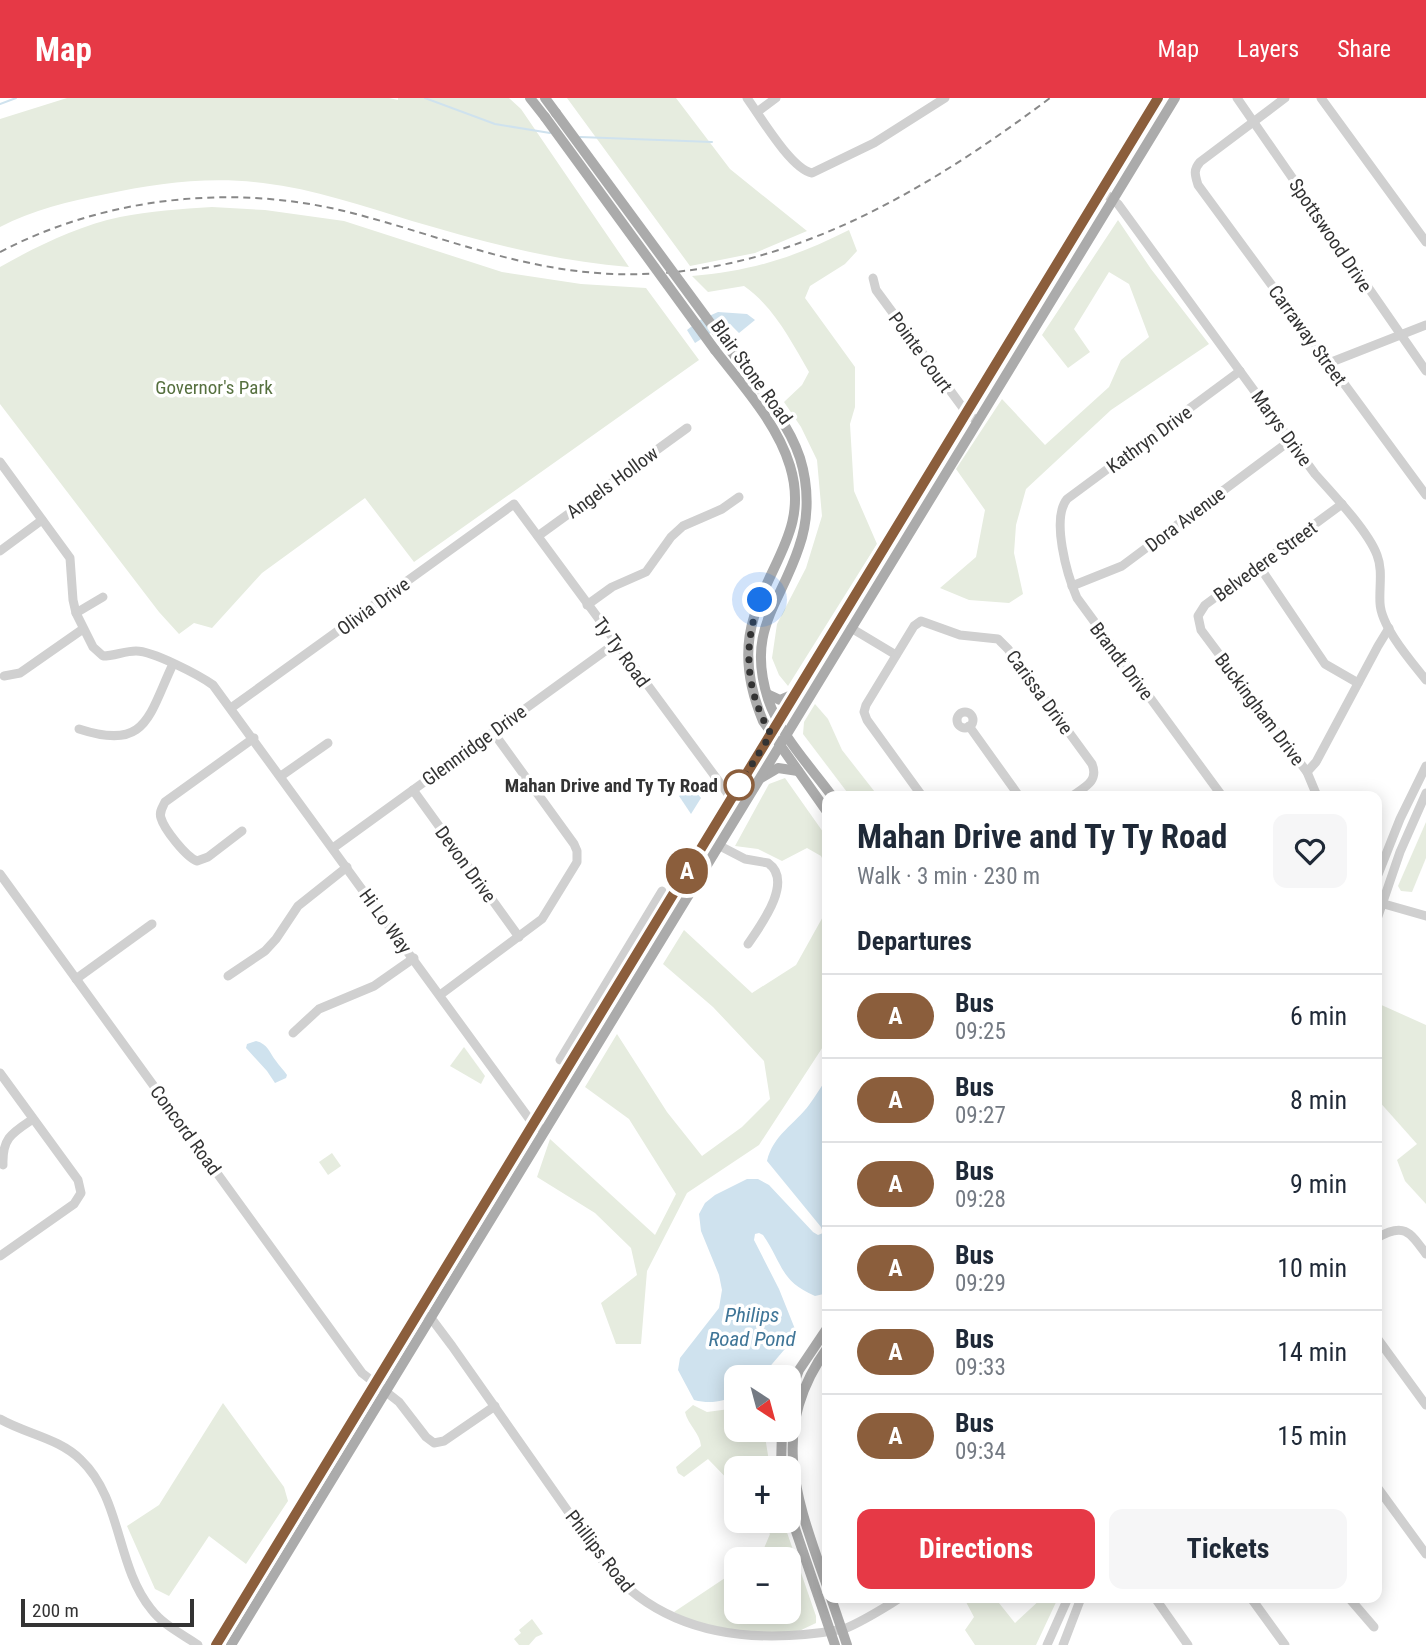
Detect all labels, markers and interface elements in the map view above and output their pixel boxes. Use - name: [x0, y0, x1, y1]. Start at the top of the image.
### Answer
- text: Map: [35, 30, 92, 69]
- text: Map: [1158, 35, 1199, 63]
- text: Layers: [1237, 35, 1299, 63]
- text: Share: [1337, 35, 1391, 63]
- street label: Spottswood Drive: [1284, 174, 1377, 296]
- street label: Carraway Street: [1264, 281, 1352, 390]
- street label: Pointe Court: [884, 308, 957, 397]
- street label: Blair Stone Road: [706, 315, 797, 429]
- park label: Governor's Park: [155, 376, 273, 399]
- street label: Marys Drive: [1246, 386, 1317, 471]
- street label: Kathryn Drive: [1102, 401, 1196, 478]
- street label: Angels Hollow: [562, 441, 663, 523]
- street label: Dora Avenue: [1141, 482, 1230, 557]
- street label: Belvedere Street: [1209, 516, 1322, 607]
- street label: Olivia Drive: [333, 572, 414, 640]
- your location: [742, 582, 777, 617]
- street label: Ty Ty Road: [589, 613, 655, 692]
- street label: Brandt Drive: [1085, 618, 1158, 705]
- street label: Carissa Drive: [1001, 646, 1078, 739]
- street label: Buckingham Drive: [1210, 649, 1309, 770]
- street label: Glennridge Drive: [418, 700, 531, 791]
- marker: Mahan Drive and Ty Ty Road: [724, 770, 754, 800]
- place label: Mahan Drive and Ty Ty Road: [505, 774, 718, 797]
- button: heart: [1273, 814, 1347, 888]
- text: Mahan Drive and Ty Ty Road: [857, 817, 1227, 856]
- street label: Devon Drive: [430, 822, 501, 907]
- line badge: A: [664, 848, 710, 894]
- text: A: [680, 857, 694, 885]
- text: Walk · 3 min · 230 m: [857, 863, 1040, 890]
- street label: Hi Lo Way: [354, 884, 417, 958]
- text: Departures: [857, 926, 972, 956]
- text: Bus: [955, 988, 994, 1018]
- text: 6 min: [1290, 1001, 1347, 1031]
- text: A: [888, 1002, 903, 1030]
- text: 09:25: [955, 1018, 1006, 1045]
- text: Bus: [955, 1072, 994, 1102]
- street label: Concord Road: [145, 1081, 226, 1180]
- text: 8 min: [1290, 1085, 1347, 1115]
- text: A: [888, 1086, 903, 1114]
- text: 09:27: [955, 1102, 1006, 1129]
- text: Bus: [955, 1156, 994, 1186]
- text: 9 min: [1290, 1169, 1347, 1199]
- text: A: [888, 1170, 903, 1198]
- text: 09:28: [955, 1186, 1006, 1213]
- text: Bus: [955, 1240, 994, 1270]
- text: 10 min: [1277, 1253, 1347, 1283]
- text: A: [888, 1254, 903, 1282]
- text: 09:29: [955, 1270, 1006, 1297]
- water label: Philips Road Pond: [708, 1303, 796, 1351]
- text: Bus: [955, 1324, 994, 1354]
- text: 14 min: [1277, 1337, 1347, 1367]
- text: A: [888, 1338, 903, 1366]
- text: 09:33: [955, 1354, 1006, 1381]
- north arrow: [724, 1365, 802, 1442]
- map controls: [724, 1365, 801, 1624]
- text: Bus: [955, 1408, 994, 1438]
- text: 15 min: [1277, 1421, 1347, 1451]
- text: A: [888, 1422, 903, 1450]
- text: 09:34: [955, 1438, 1006, 1465]
- button: +: [724, 1456, 801, 1533]
- street label: Phillips Road: [560, 1506, 639, 1597]
- button: Directions: [857, 1509, 1095, 1589]
- button: Tickets: [1109, 1509, 1347, 1589]
- button: −: [724, 1547, 801, 1624]
- scale bar: [21, 1596, 194, 1628]
- text: 200 m: [32, 1599, 79, 1622]

